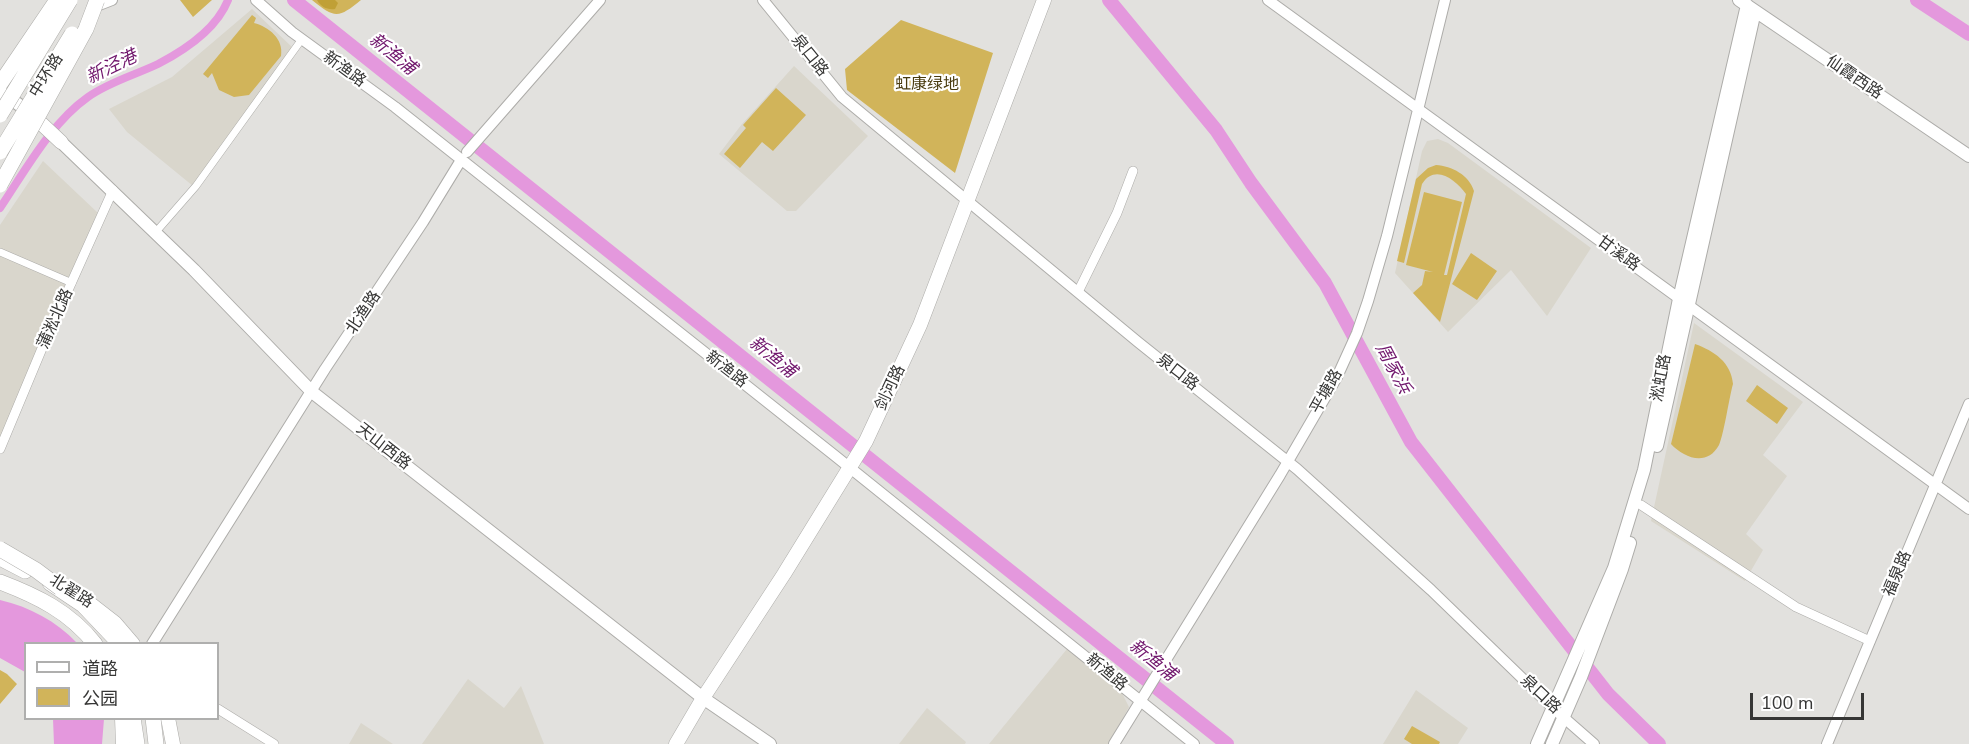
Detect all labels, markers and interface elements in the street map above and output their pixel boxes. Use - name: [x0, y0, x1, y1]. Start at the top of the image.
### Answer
- water label: 新渔浦: [364, 30, 420, 80]
- street label: 泉口路: [786, 31, 832, 81]
- water label: 新泾港: [83, 46, 141, 90]
- street label: 新渔路: [319, 48, 369, 92]
- street label: 中环路: [26, 51, 68, 101]
- street label: 仙霞西路: [1822, 52, 1886, 104]
- park label: 虹康绿地: [895, 75, 959, 95]
- street label: 甘溪路: [1593, 232, 1643, 276]
- street label: 蒲淞北路: [34, 286, 78, 352]
- street label: 北渔路: [343, 288, 385, 338]
- water label: 新渔浦: [744, 333, 800, 383]
- water label: 周家浜: [1370, 340, 1414, 398]
- street label: 新渔路: [701, 348, 751, 392]
- street label: 泉口路: [1152, 351, 1202, 395]
- street label: 淞虹路: [1648, 353, 1676, 403]
- street label: 剑河路: [872, 362, 910, 414]
- street label: 平塘路: [1307, 366, 1347, 418]
- street label: 天山西路: [352, 420, 414, 474]
- street label: 福泉路: [1880, 548, 1916, 600]
- street label: 北翟路: [46, 571, 96, 613]
- water label: 新渔浦: [1124, 636, 1180, 686]
- legend: [24, 642, 219, 720]
- street label: 新渔路: [1081, 650, 1131, 696]
- text: 道路: [82, 657, 118, 681]
- street label: 泉口路: [1516, 672, 1564, 718]
- scale bar: [1753, 681, 1867, 719]
- text: 公园: [82, 687, 118, 711]
- text: 100 m: [1761, 691, 1813, 715]

